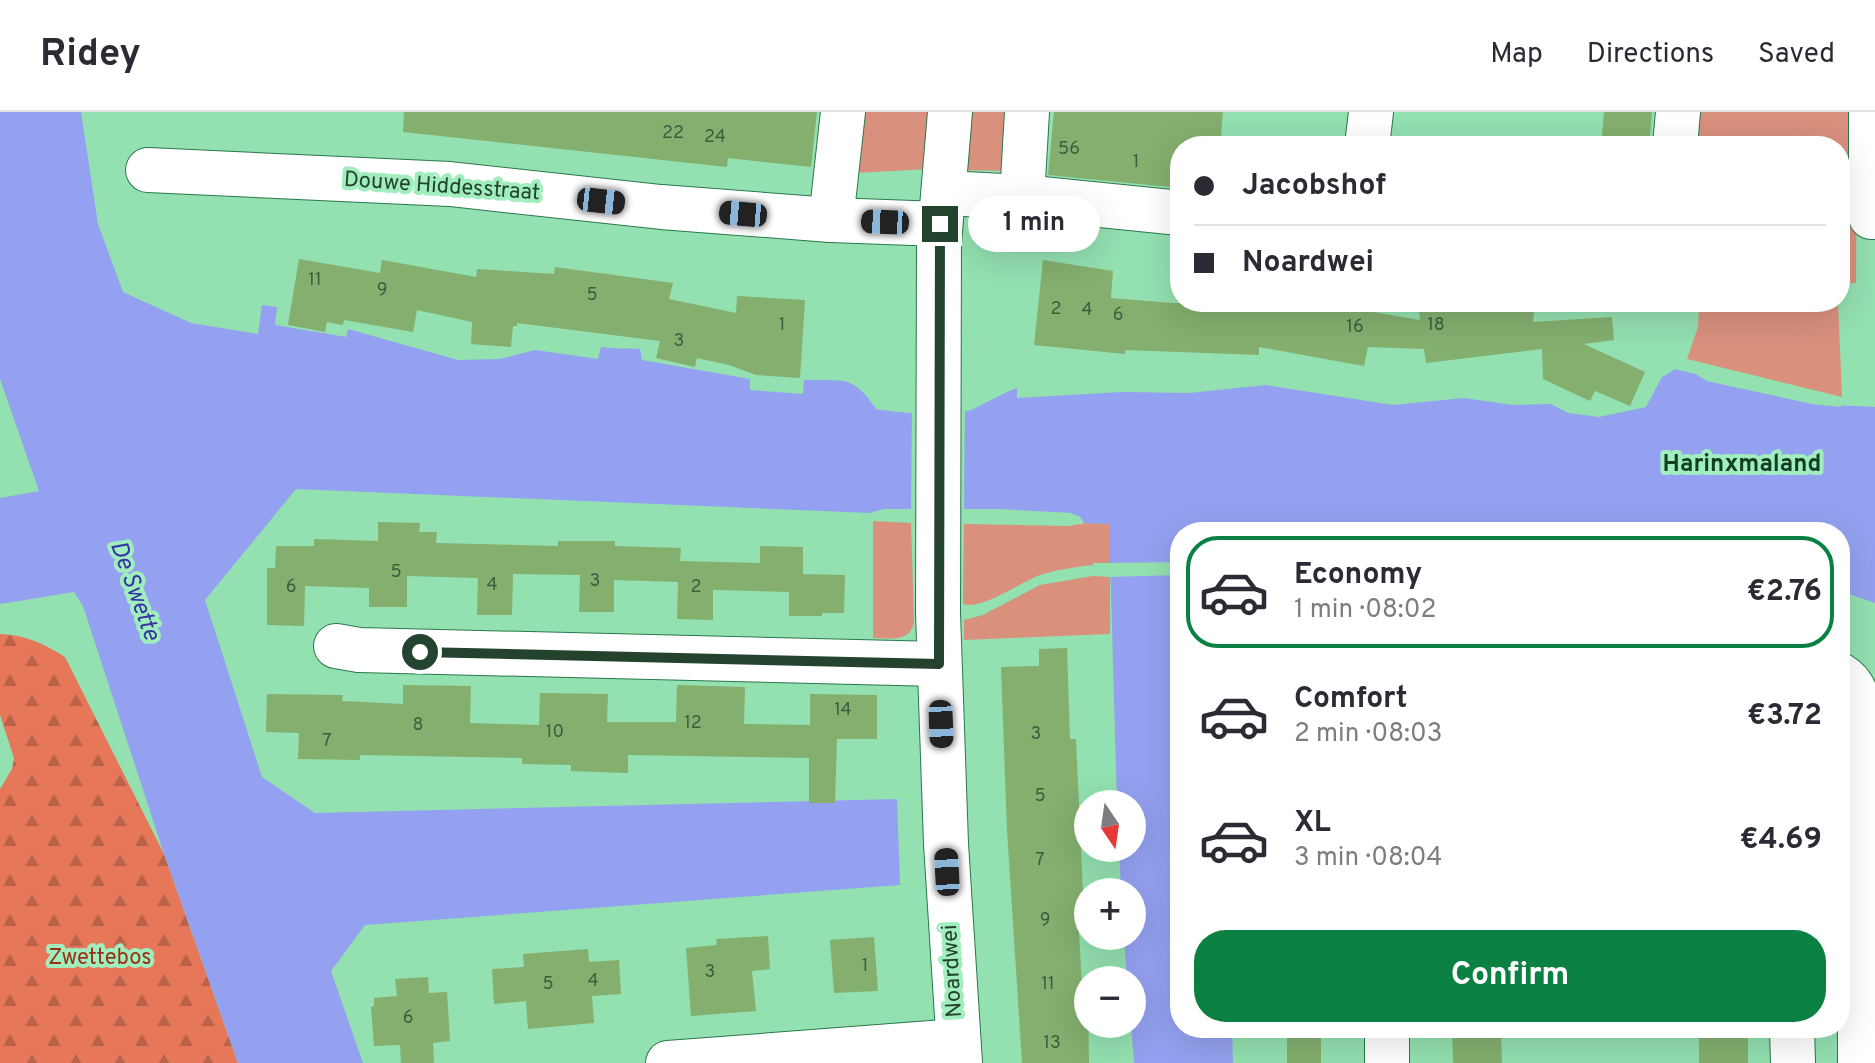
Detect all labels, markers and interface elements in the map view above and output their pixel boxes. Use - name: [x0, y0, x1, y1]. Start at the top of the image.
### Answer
- text: Ridey: [40, 31, 141, 80]
- text: Map: [1490, 37, 1543, 73]
- text: Directions: [1587, 37, 1714, 73]
- text: Saved: [1758, 37, 1835, 73]
- house number: 22: [662, 122, 684, 145]
- house number: 24: [704, 126, 726, 149]
- house number: 56: [1058, 138, 1080, 161]
- house number: 1: [1133, 151, 1139, 174]
- street label: Douwe Hiddesstraat: [343, 167, 541, 207]
- text: Jacobshof: [1242, 168, 1386, 205]
- car: [576, 187, 626, 215]
- callout: 1 min: [968, 196, 1100, 252]
- car: [718, 200, 768, 228]
- route end: [922, 206, 958, 242]
- text: 1 min: [1003, 207, 1065, 240]
- car: [861, 209, 909, 235]
- text: Noardwei: [1242, 245, 1374, 282]
- house number: 11: [308, 269, 322, 292]
- house number: 9: [377, 279, 387, 302]
- house number: 5: [586, 284, 598, 307]
- house number: 2: [1050, 298, 1062, 321]
- house number: 4: [1081, 299, 1093, 322]
- house number: 6: [1113, 304, 1123, 327]
- house number: 1: [779, 314, 785, 337]
- house number: 18: [1427, 314, 1445, 337]
- house number: 16: [1346, 316, 1364, 339]
- house number: 3: [674, 330, 684, 353]
- district label: Harinxmaland: [1663, 450, 1821, 480]
- water label: De Swette: [102, 537, 166, 645]
- icon: car: [1198, 556, 1270, 628]
- text: Economy: [1294, 557, 1422, 594]
- house number: 5: [390, 561, 402, 584]
- house number: 3: [590, 570, 600, 593]
- house number: 4: [486, 574, 498, 597]
- text: €2.76: [1747, 574, 1822, 611]
- house number: 6: [286, 576, 296, 599]
- house number: 2: [690, 576, 702, 599]
- text: 1 min · 08:02: [1294, 594, 1436, 627]
- route start: [402, 634, 438, 670]
- icon: car: [1198, 680, 1270, 752]
- text: Comfort: [1294, 681, 1407, 718]
- text: €3.72: [1747, 698, 1822, 735]
- house number: 14: [834, 699, 852, 722]
- car: [928, 700, 954, 748]
- house number: 12: [684, 712, 702, 735]
- house number: 8: [413, 714, 424, 737]
- text: 2 min · 08:03: [1294, 718, 1442, 751]
- house number: 10: [546, 721, 564, 744]
- house number: 3: [1031, 723, 1041, 746]
- house number: 7: [322, 730, 332, 753]
- house number: 5: [1034, 785, 1046, 808]
- north arrow: [1074, 790, 1146, 862]
- map controls: [1074, 790, 1146, 1038]
- icon: car: [1198, 804, 1270, 876]
- text: XL: [1294, 805, 1331, 842]
- text: €4.69: [1740, 822, 1822, 859]
- text: 3 min · 08:04: [1294, 842, 1443, 875]
- car: [934, 847, 960, 897]
- house number: 7: [1035, 849, 1045, 872]
- button: +: [1074, 878, 1146, 950]
- house number: 9: [1040, 909, 1050, 932]
- street label: Noardwei: [937, 924, 969, 1018]
- button: Confirm: [1194, 930, 1826, 1022]
- park label: Zwettebos: [48, 945, 152, 972]
- house number: 1: [862, 955, 868, 978]
- house number: 3: [705, 961, 715, 984]
- button: −: [1074, 966, 1146, 1038]
- house number: 4: [587, 970, 599, 993]
- house number: 5: [542, 973, 554, 996]
- house number: 11: [1041, 973, 1055, 996]
- house number: 6: [403, 1007, 413, 1030]
- house number: 13: [1043, 1032, 1061, 1055]

